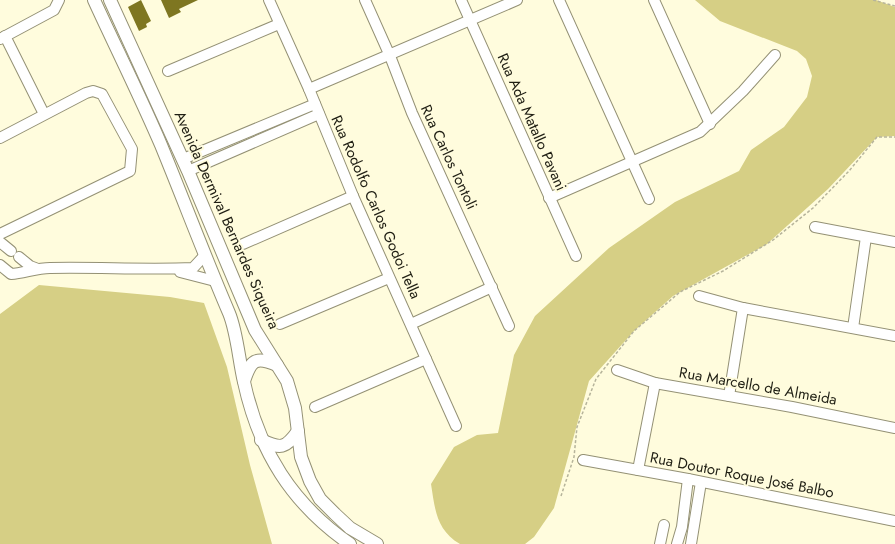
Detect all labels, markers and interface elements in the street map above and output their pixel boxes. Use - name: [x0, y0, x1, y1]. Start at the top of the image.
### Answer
- street label: Rua Ada Matallo Pavani: [492, 50, 572, 194]
- street label: Rua Carlos Tontoli: [415, 101, 483, 213]
- street label: Avenida Dermival Bernardes Siqueira: [169, 107, 285, 333]
- street label: Rua Rodolfo Carlos Godoi Tella: [326, 112, 426, 302]
- street label: Rua Marcello de Almeida: [677, 361, 839, 411]
- street label: Rua Doutor Roque José Balbo: [648, 446, 836, 504]

